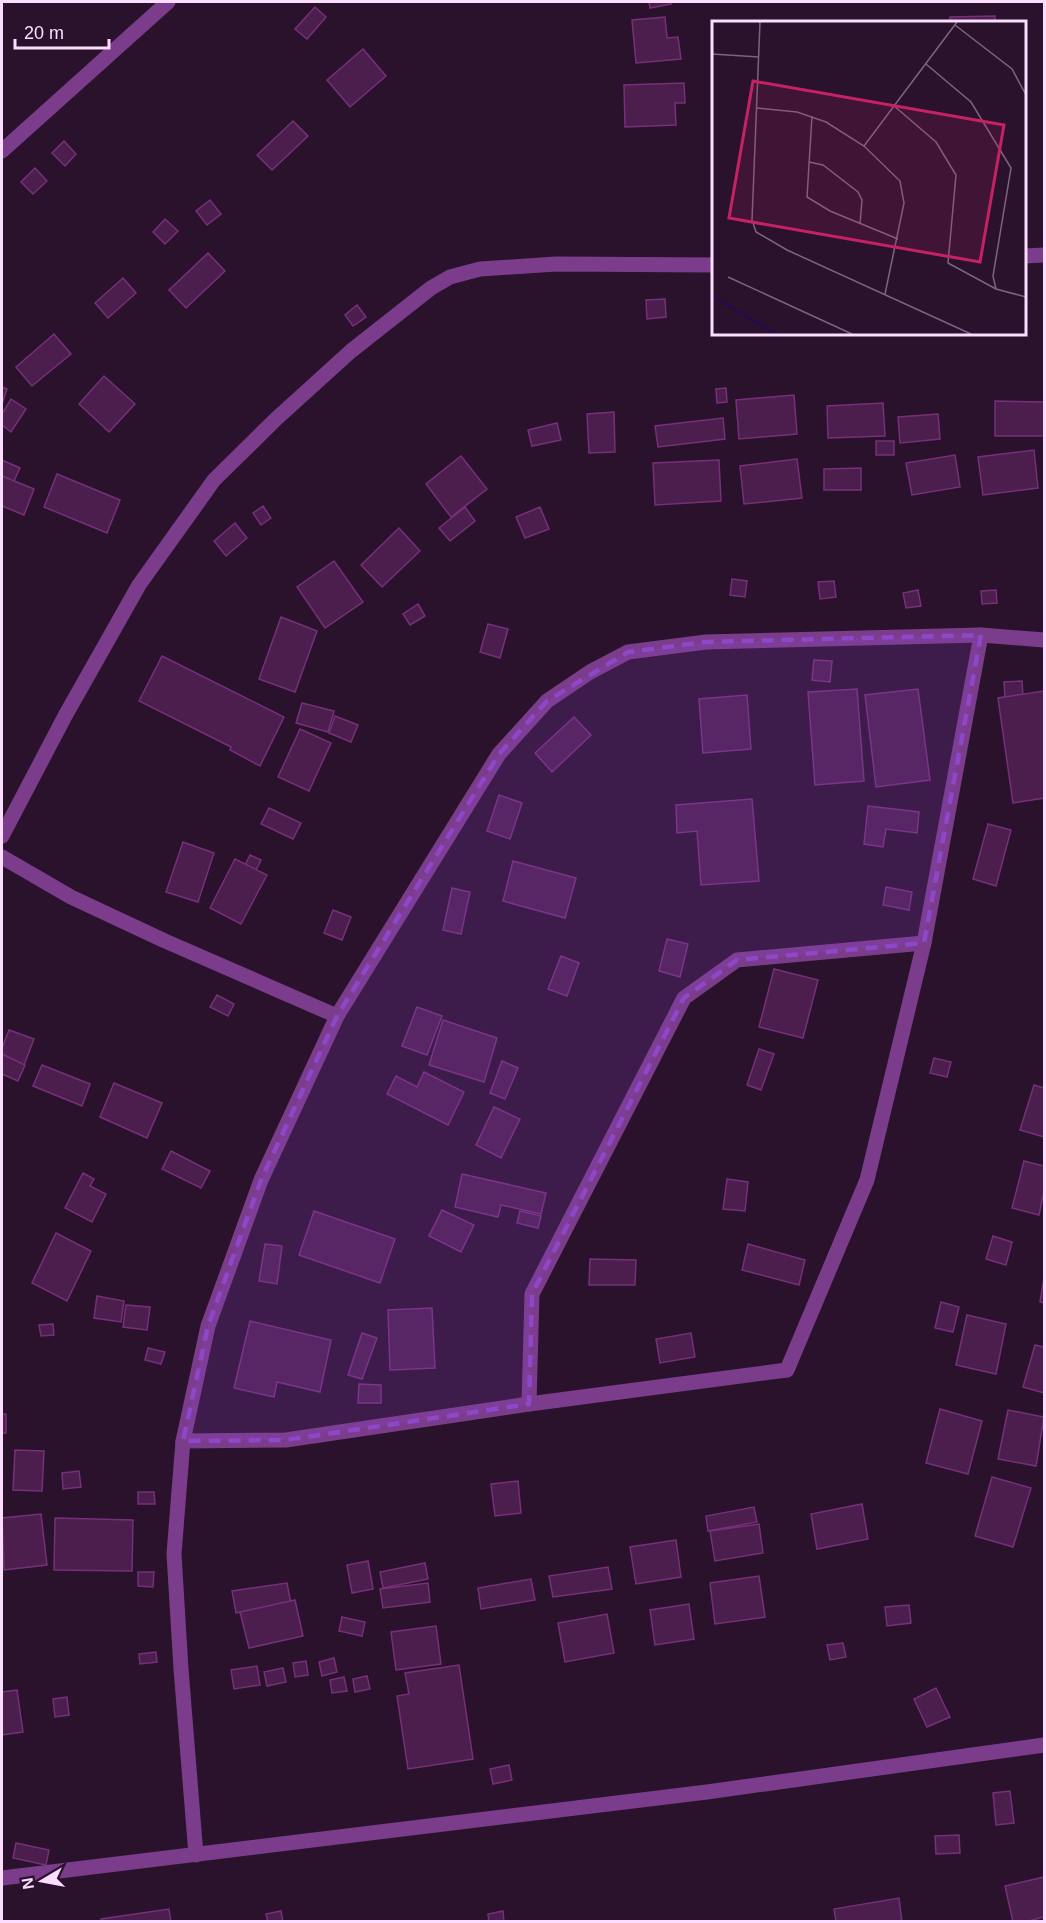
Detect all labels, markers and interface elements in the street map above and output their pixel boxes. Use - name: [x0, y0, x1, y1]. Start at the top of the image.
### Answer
- scale bar: [15, 12, 110, 50]
- inset map: [712, 21, 1025, 334]
- text: 20 m: [24, 23, 64, 43]
- north arrow: [12, 1851, 72, 1911]
- text: N: [18, 1876, 37, 1891]

